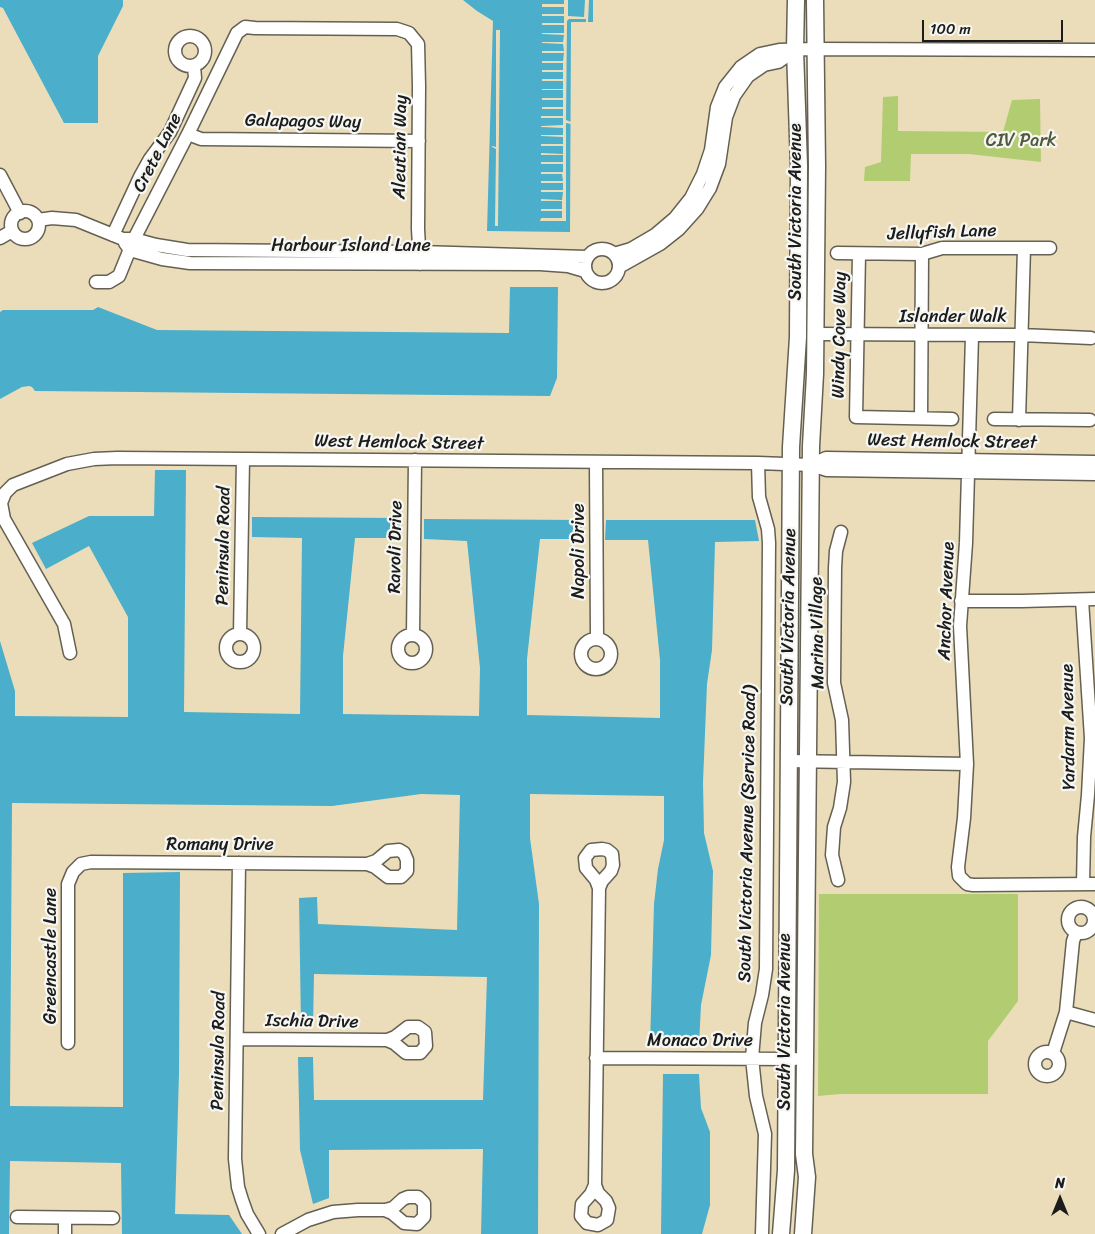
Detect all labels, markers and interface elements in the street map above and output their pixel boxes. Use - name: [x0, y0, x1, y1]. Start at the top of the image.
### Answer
- scale bar: [925, 10, 1066, 42]
- text: 100 m: [930, 16, 971, 42]
- street label: Aleutian Way: [389, 95, 413, 199]
- street label: Crete Lane: [129, 110, 187, 196]
- street label: Galapagos Way: [245, 110, 361, 134]
- street label: South Victoria Avenue: [785, 123, 807, 301]
- park label: CIV Park: [986, 130, 1056, 152]
- street label: Jellyfish Lane: [887, 220, 997, 246]
- street label: Harbour Island Lane: [271, 235, 431, 257]
- street label: Windy Cove Way: [828, 271, 852, 399]
- street label: Islander Walk: [899, 306, 1007, 328]
- street label: West Hemlock Street: [867, 430, 1037, 454]
- street label: West Hemlock Street: [314, 431, 484, 455]
- street label: Peninsula Road: [212, 486, 236, 606]
- street label: Ravoli Drive: [384, 500, 408, 594]
- street label: Napoli Drive: [568, 503, 590, 599]
- street label: South Victoria Avenue: [777, 528, 801, 706]
- street label: Anchor Avenue: [934, 541, 960, 661]
- street label: Marina Village: [806, 577, 830, 689]
- street label: Yardarm Avenue: [1057, 664, 1081, 790]
- street label: South Victoria Avenue (Service Road): [735, 685, 761, 983]
- street label: Romany Drive: [166, 834, 274, 856]
- street label: Greencastle Lane: [40, 888, 62, 1024]
- street label: South Victoria Avenue: [774, 933, 796, 1111]
- street label: Peninsula Road: [207, 991, 231, 1111]
- street label: Ischia Drive: [265, 1010, 359, 1034]
- street label: Monaco Drive: [647, 1030, 753, 1052]
- text: N: [1055, 1171, 1065, 1196]
- north arrow: [1035, 1174, 1085, 1224]

